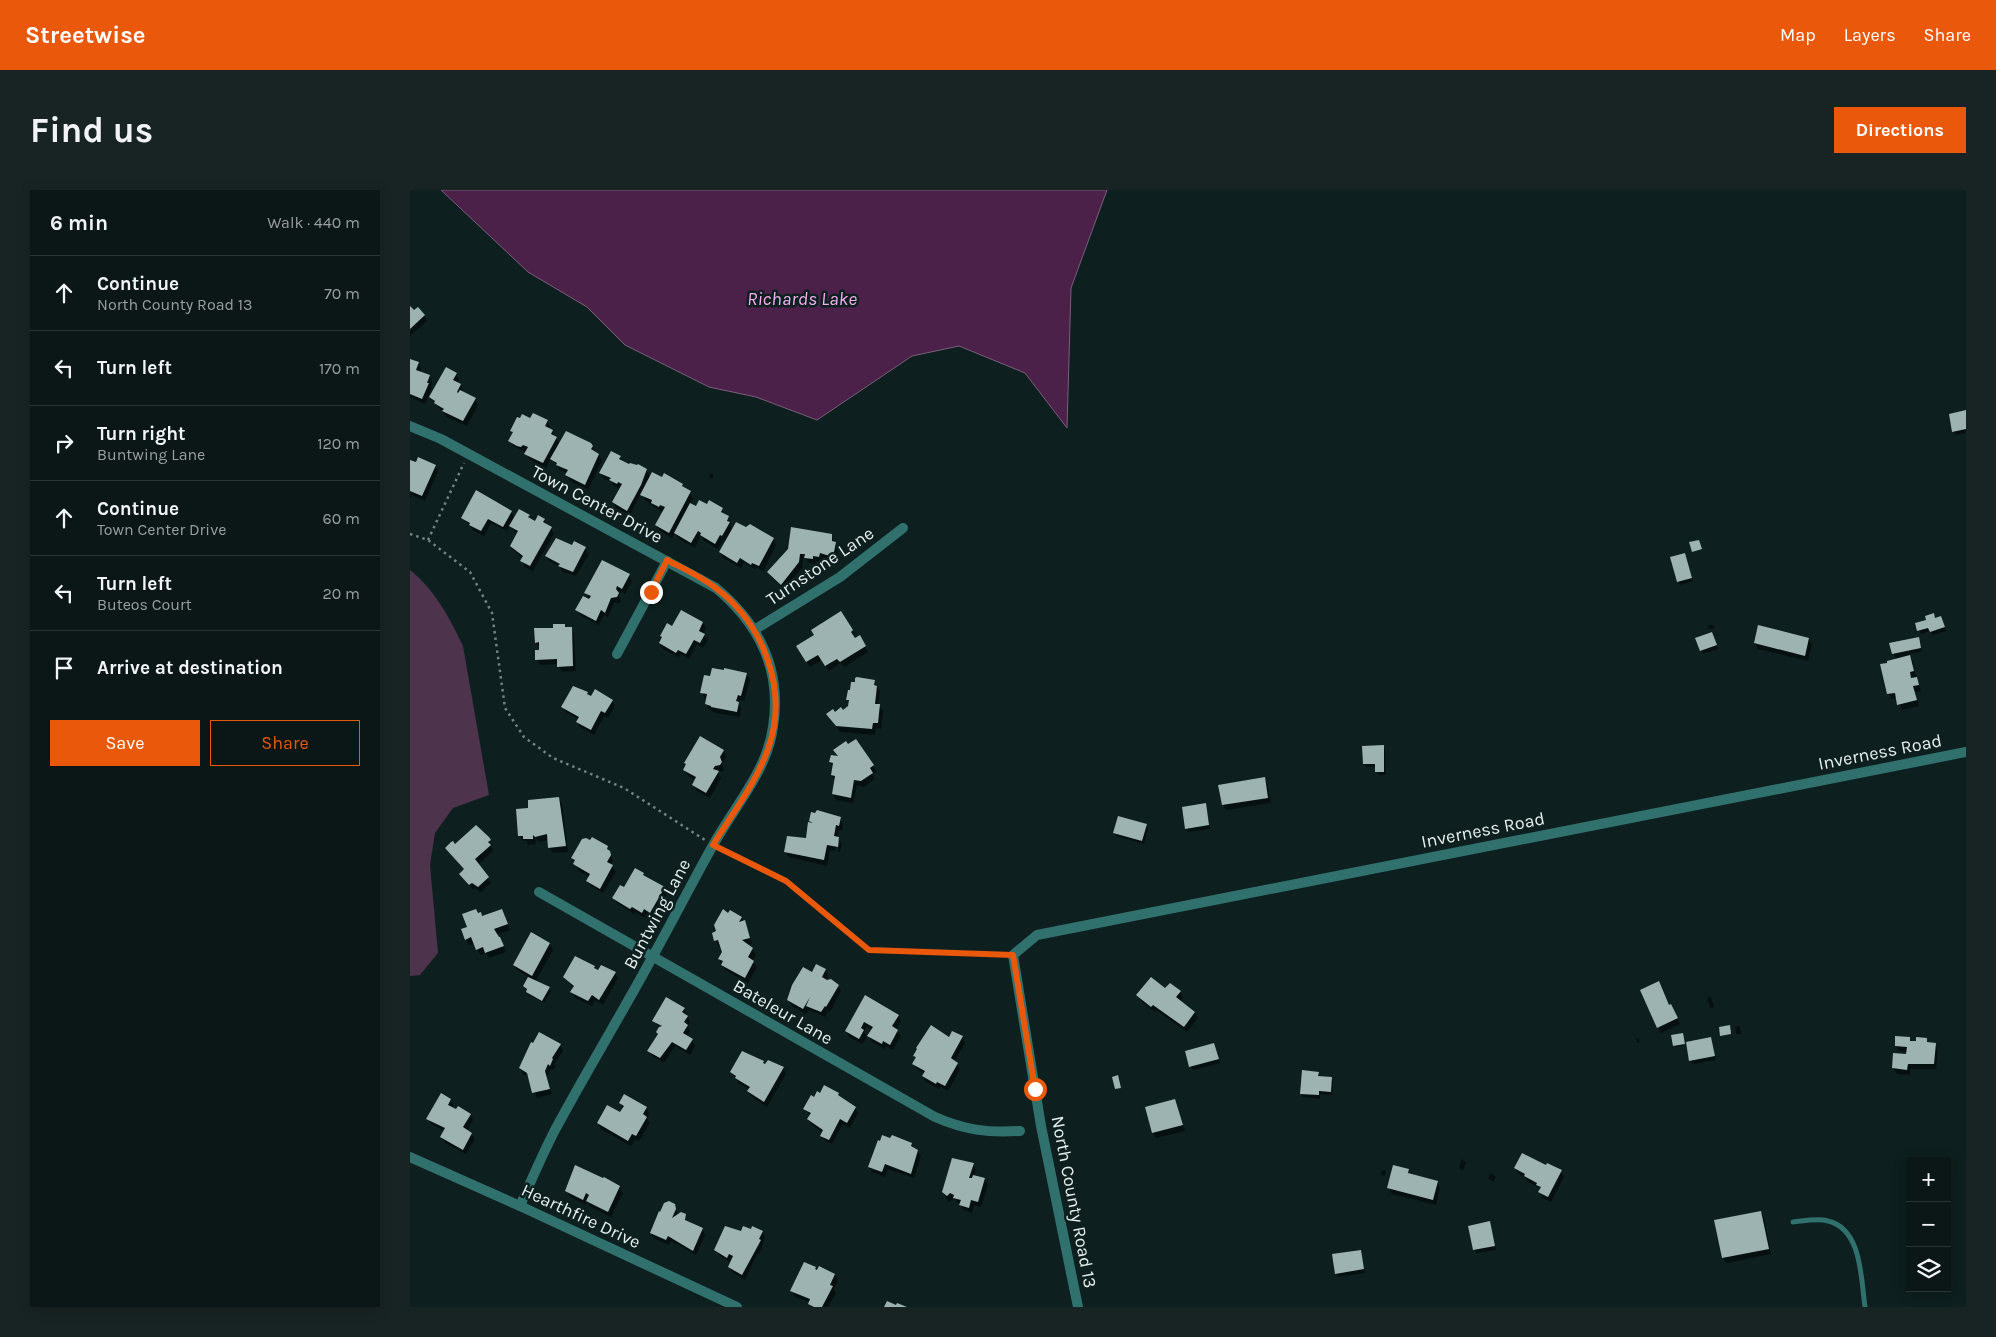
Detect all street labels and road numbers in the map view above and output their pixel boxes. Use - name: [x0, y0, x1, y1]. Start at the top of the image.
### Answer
- street label: Town Center Drive: [528, 460, 666, 548]
- street label: Turnstone Lane: [762, 522, 878, 610]
- street label: Inverness Road: [1816, 729, 1944, 775]
- street label: Inverness Road: [1419, 807, 1547, 853]
- street label: Buntwing Lane: [619, 855, 695, 973]
- street label: Bateleur Lane: [729, 975, 837, 1049]
- street label: North County Road 13: [1047, 1114, 1101, 1290]
- street label: Hearthfire Drive: [518, 1179, 644, 1253]

